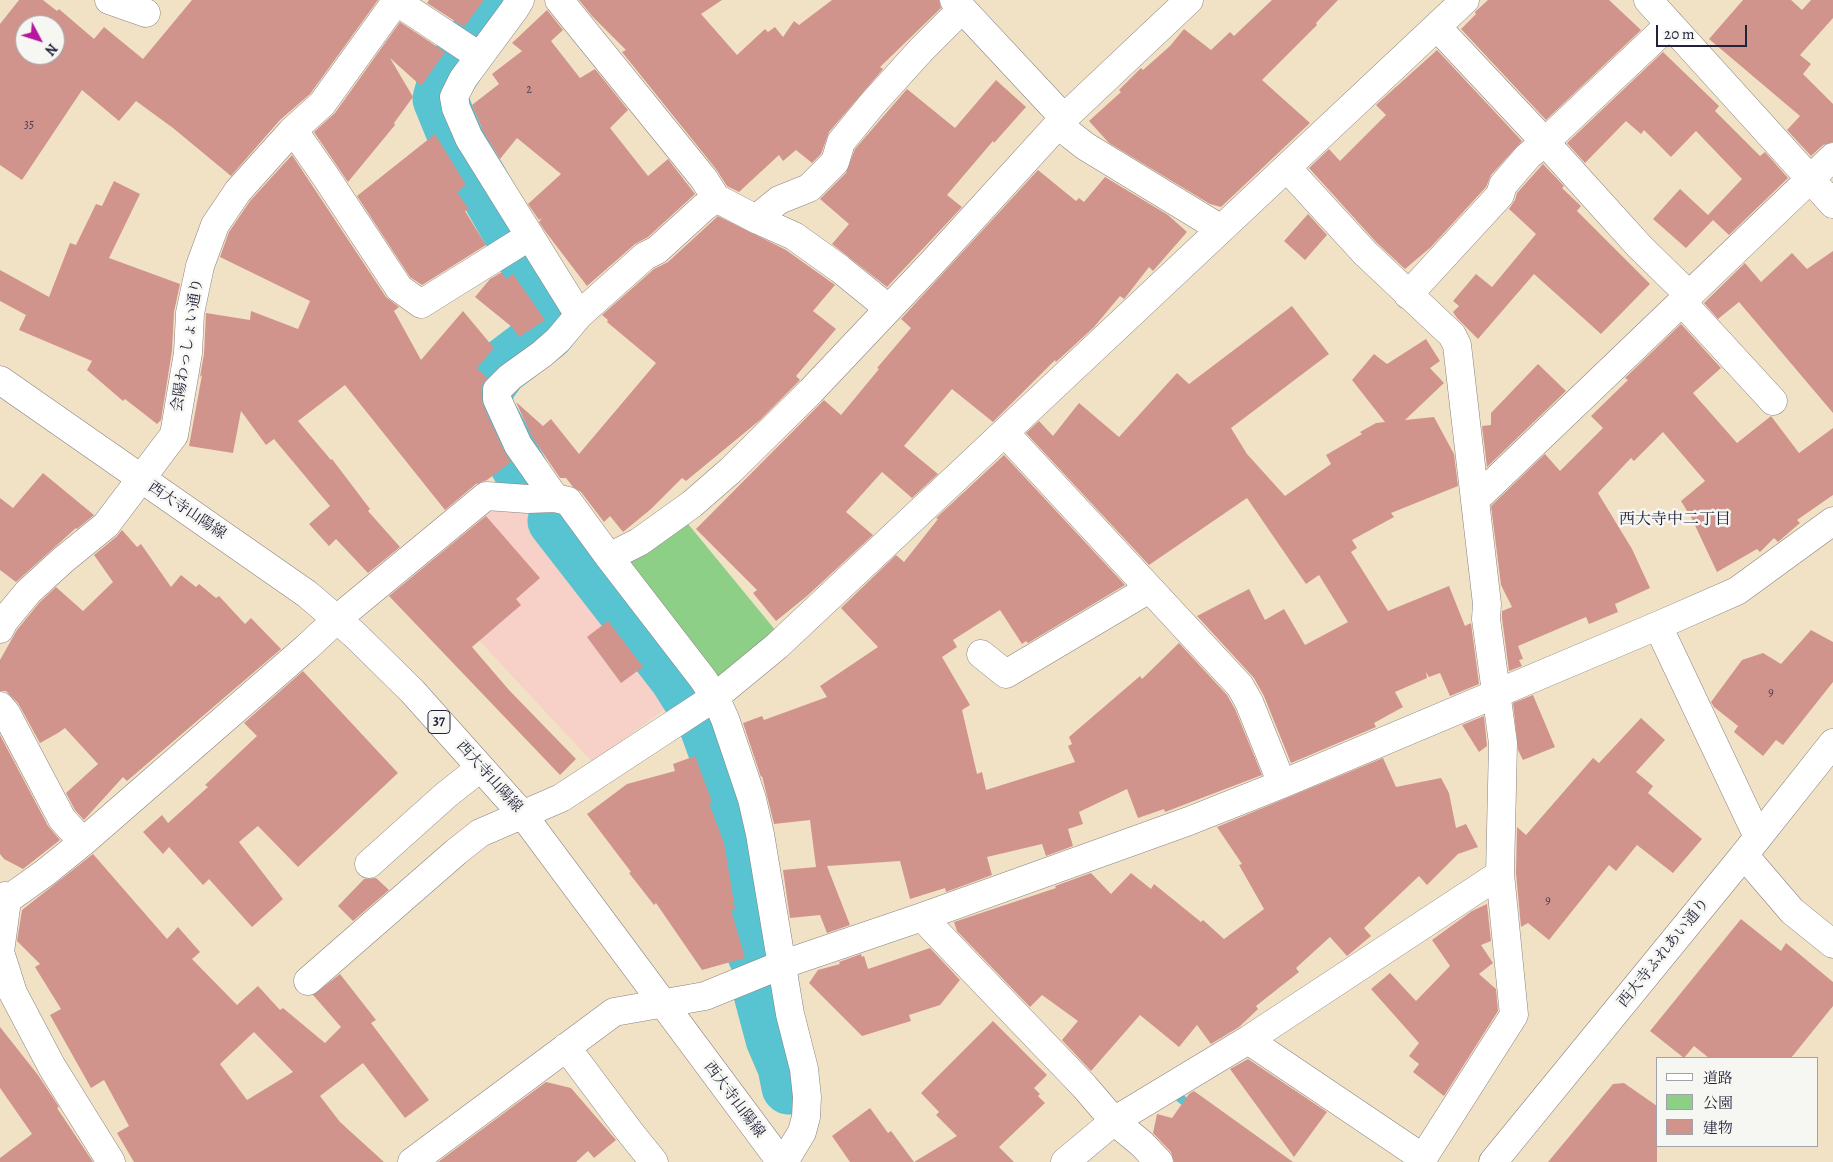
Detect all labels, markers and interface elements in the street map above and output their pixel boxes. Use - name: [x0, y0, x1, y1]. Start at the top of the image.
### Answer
- north arrow: [15, 15, 65, 65]
- scale bar: [1658, 15, 1749, 47]
- text: 20 m: [1664, 24, 1695, 44]
- text: N: [41, 39, 62, 59]
- house number: 2: [526, 83, 532, 97]
- house number: 35: [24, 118, 34, 132]
- street label: 会陽わっしょい通り: [169, 277, 207, 413]
- street label: 西大寺山陽線: [145, 478, 229, 544]
- district label: 西大寺中二丁目: [1619, 510, 1731, 530]
- house number: 9: [1768, 686, 1774, 700]
- road number: 37: [428, 710, 450, 734]
- street label: 西大寺山陽線: [452, 738, 526, 816]
- house number: 9: [1545, 894, 1551, 908]
- street label: 西大寺ふれあい通り: [1615, 895, 1713, 1011]
- legend: [1656, 1057, 1818, 1147]
- street label: 西大寺山陽線: [700, 1059, 768, 1141]
- text: 道路: [1703, 1068, 1733, 1088]
- text: 公園: [1703, 1093, 1733, 1113]
- text: 建物: [1703, 1118, 1733, 1138]

